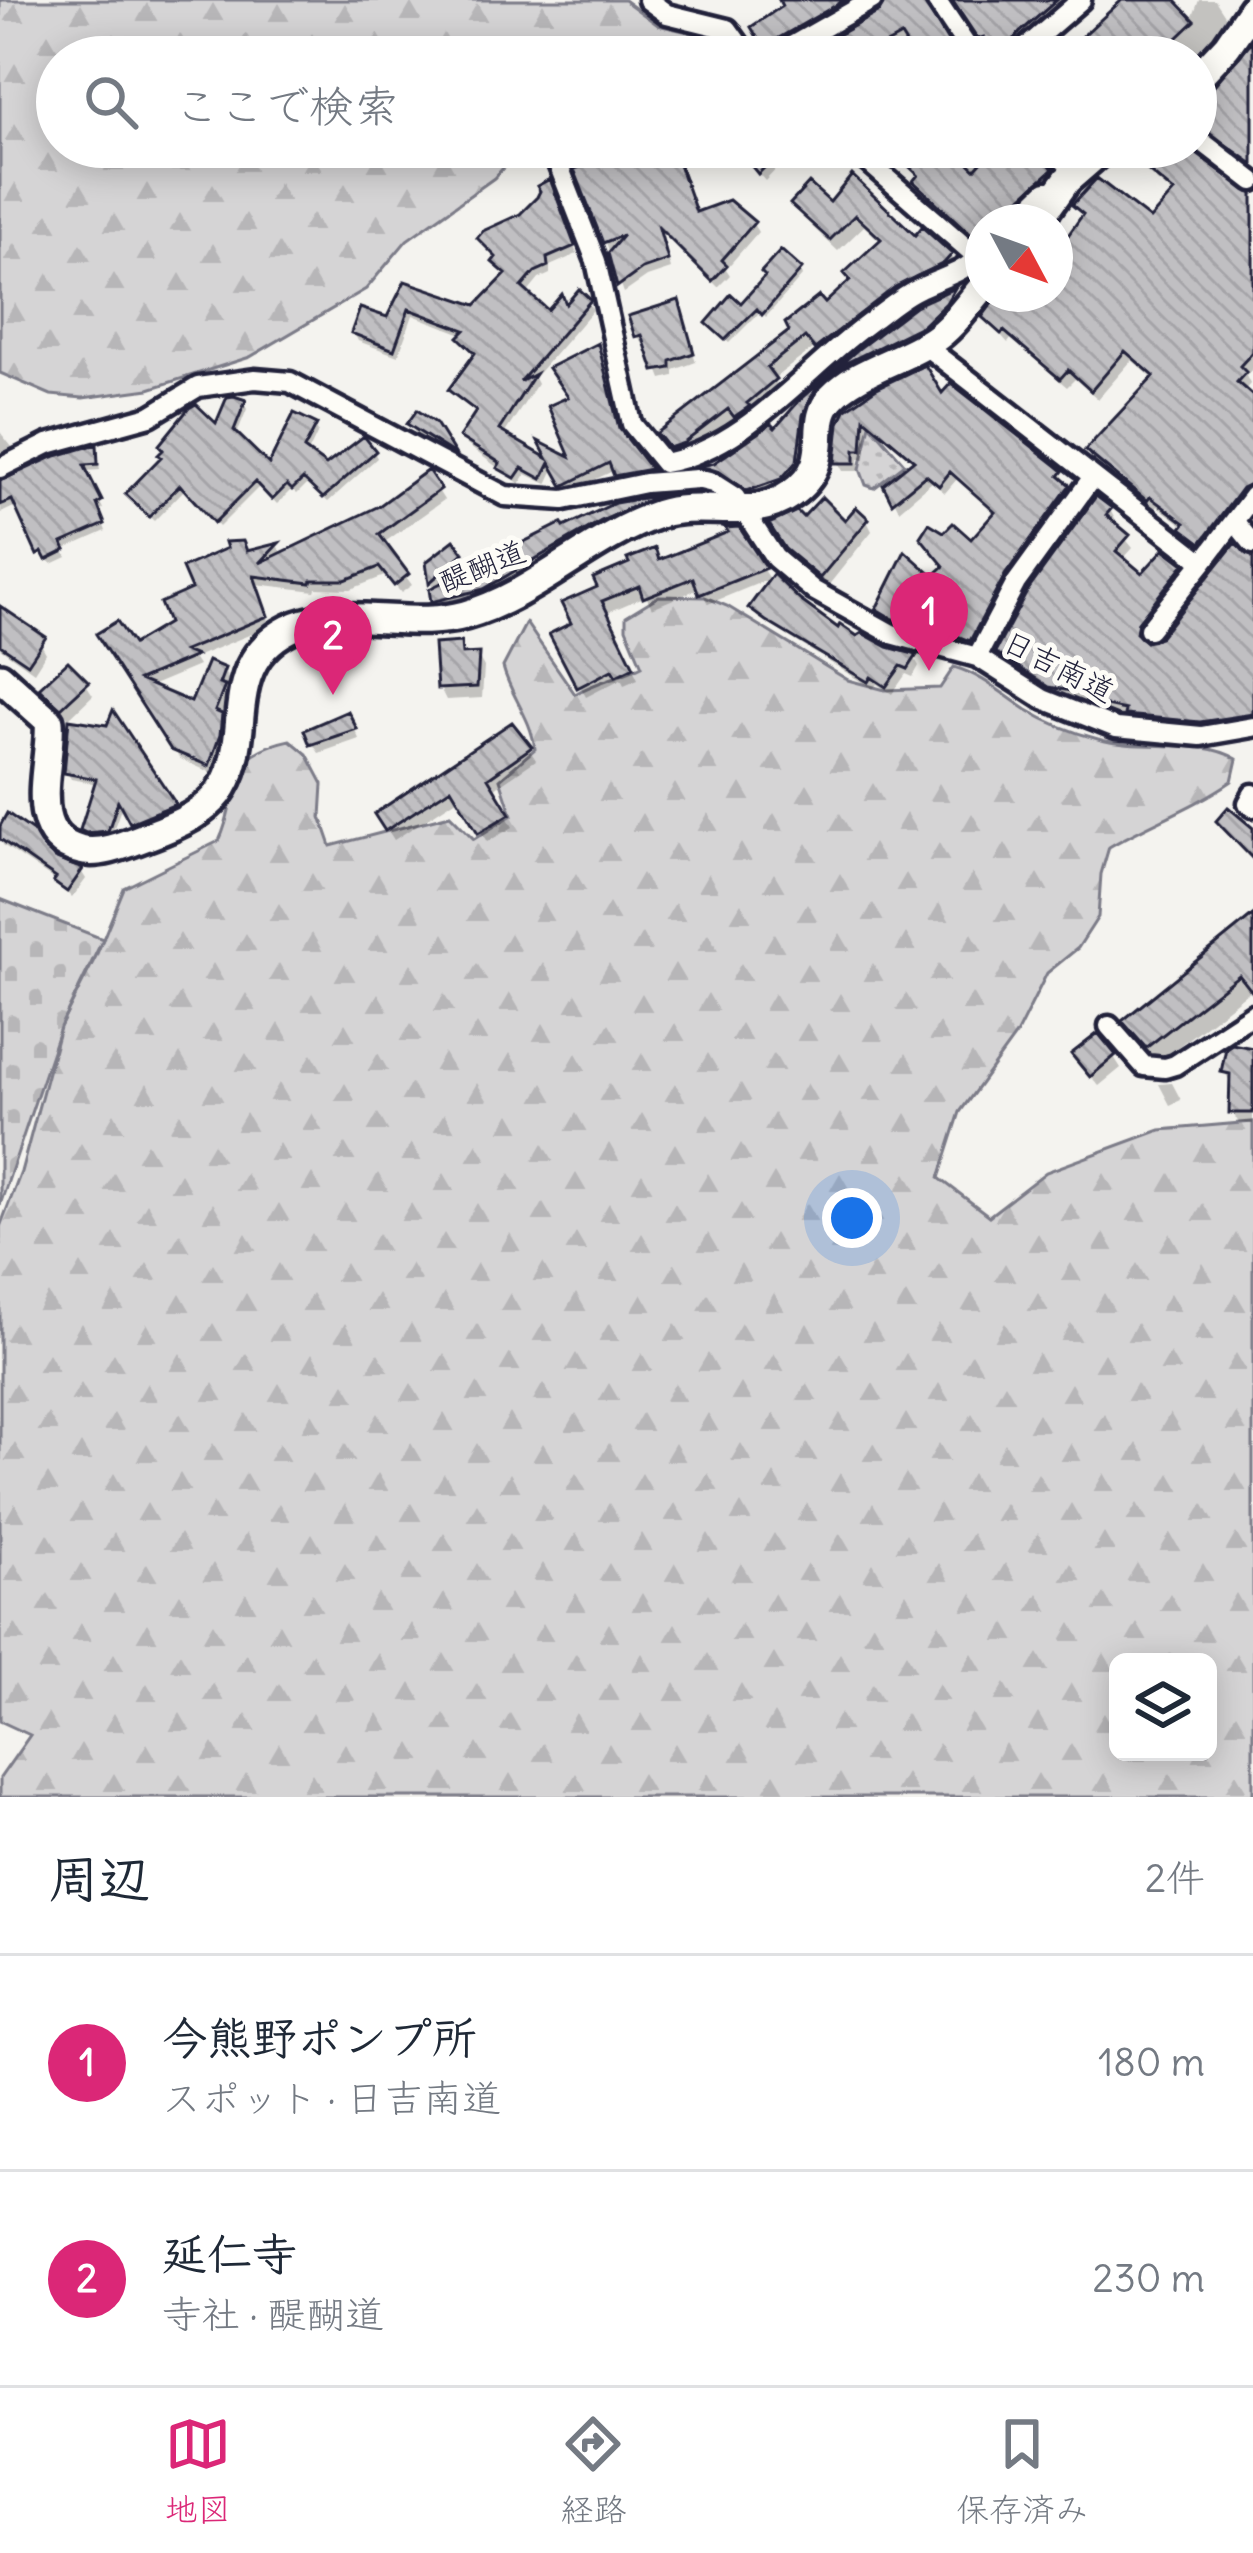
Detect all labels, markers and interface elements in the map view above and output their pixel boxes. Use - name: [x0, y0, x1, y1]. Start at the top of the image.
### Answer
- search box: [36, 36, 1217, 168]
- icon: search: [78, 69, 144, 135]
- text: ここで検索: [174, 78, 399, 134]
- north arrow: [965, 204, 1073, 312]
- street label: 醍醐道: [433, 532, 531, 600]
- pin: 1: [890, 572, 968, 671]
- pin: 2: [294, 596, 372, 695]
- street label: 日吉南道: [997, 622, 1121, 710]
- your location: [822, 1188, 882, 1248]
- map controls: [1109, 1653, 1217, 1761]
- button: layers: [1109, 1653, 1217, 1761]
- text: 周辺: [48, 1847, 150, 1911]
- text: 2件: [1145, 1854, 1205, 1903]
- text: 今熊野ポンプ所: [162, 2010, 477, 2066]
- text: 1: [79, 2038, 95, 2087]
- text: 180 m: [1098, 2038, 1205, 2087]
- text: スポット · 日吉南道: [162, 2074, 501, 2123]
- text: 延仁寺: [162, 2226, 297, 2282]
- text: 2: [76, 2254, 98, 2303]
- text: 230 m: [1092, 2254, 1205, 2303]
- text: 寺社 · 醍醐道: [162, 2290, 384, 2339]
- tab: 地図: [165, 2411, 231, 2531]
- tab: 経路: [560, 2411, 626, 2531]
- tab: 保存済み: [956, 2411, 1088, 2531]

